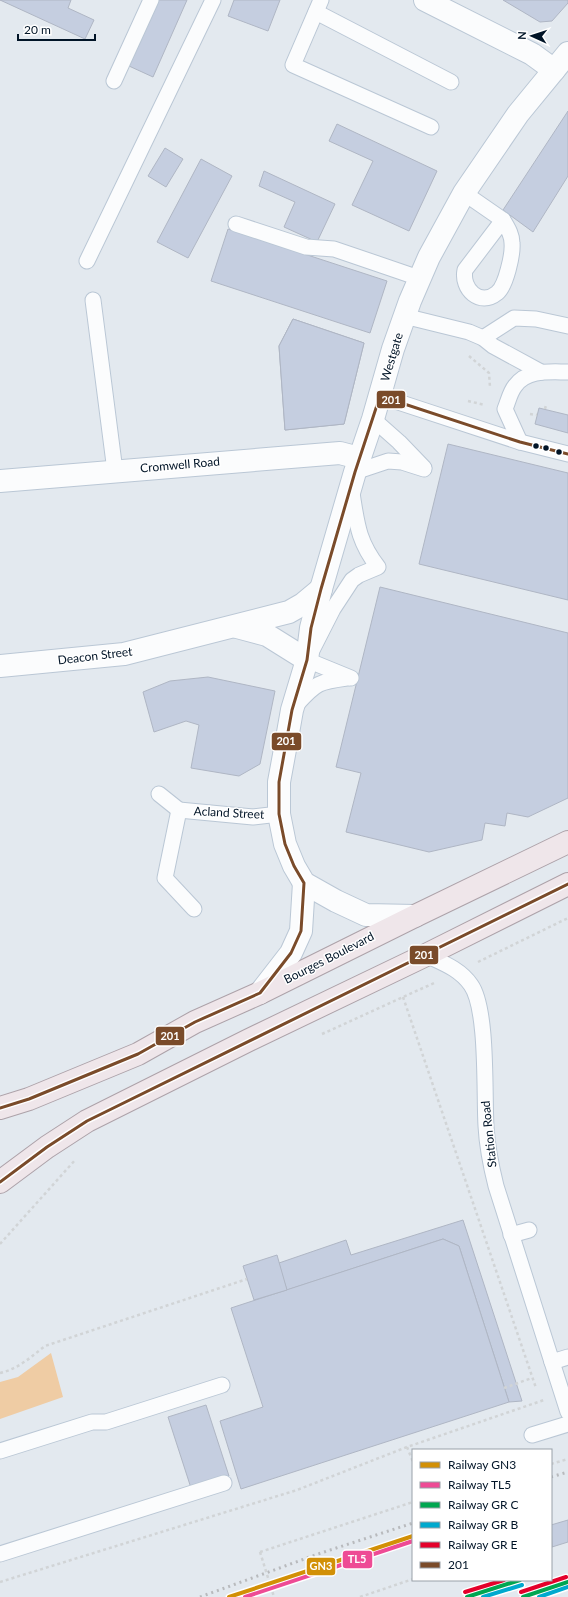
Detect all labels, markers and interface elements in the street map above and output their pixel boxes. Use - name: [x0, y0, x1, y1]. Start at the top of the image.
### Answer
- scale bar: [18, 16, 95, 42]
- north arrow: [512, 16, 552, 56]
- text: 20 m: [24, 22, 51, 37]
- text: N: [515, 31, 528, 40]
- street label: Westgate: [377, 331, 406, 383]
- line badge: 201: [376, 390, 406, 409]
- text: 201: [381, 393, 401, 406]
- unlabelled marker: [531, 441, 541, 451]
- unlabelled marker: [541, 443, 551, 453]
- unlabelled marker: [554, 447, 564, 457]
- street label: Cromwell Road: [140, 454, 220, 475]
- street label: Deacon Street: [57, 643, 134, 668]
- line badge: 201: [271, 732, 302, 751]
- text: 201: [276, 734, 296, 747]
- street label: Acland Street: [193, 803, 265, 822]
- street label: Bourges Boulevard: [281, 928, 376, 987]
- line badge: 201: [409, 945, 439, 965]
- text: 201: [414, 948, 434, 961]
- line badge: 201: [155, 1026, 185, 1046]
- text: 201: [160, 1029, 180, 1042]
- street label: Station Road: [478, 1100, 499, 1168]
- legend: [412, 1449, 552, 1581]
- text: Railway GN3: [448, 1457, 516, 1472]
- text: Railway TL5: [448, 1477, 511, 1492]
- text: Railway GR C: [448, 1497, 519, 1512]
- text: Railway GR B: [448, 1517, 519, 1532]
- text: Railway GR E: [448, 1537, 518, 1552]
- line badge: TL5: [342, 1550, 373, 1569]
- text: TL5: [348, 1552, 366, 1565]
- line badge: GN3: [306, 1557, 336, 1576]
- text: 201: [448, 1557, 469, 1572]
- text: GN3: [310, 1559, 332, 1572]

